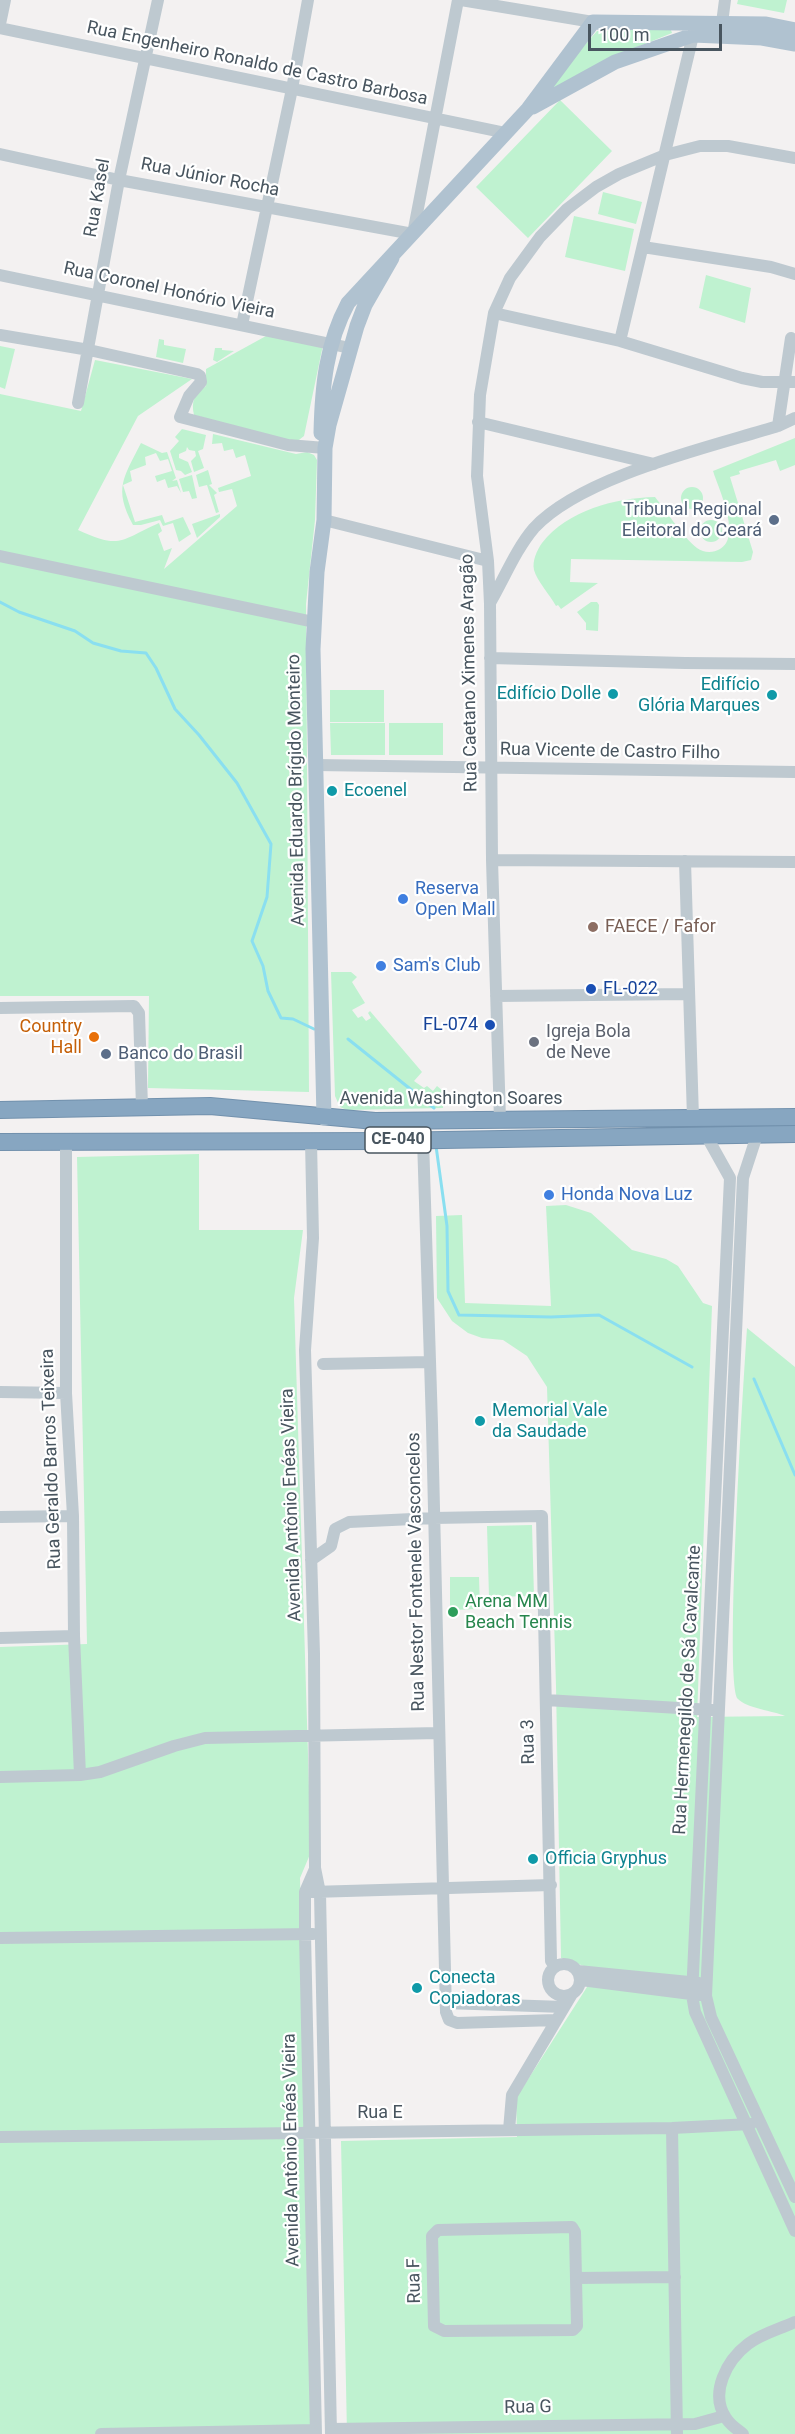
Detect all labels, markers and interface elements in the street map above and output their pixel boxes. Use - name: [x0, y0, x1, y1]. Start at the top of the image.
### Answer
- scale bar: [591, 12, 724, 50]
- street label: Rua Engenheiro Ronaldo de Castro Barbosa: [85, 17, 429, 111]
- text: 100 m: [599, 24, 650, 45]
- street label: Rua Júnior Rocha: [139, 154, 281, 202]
- street label: Rua Kasel: [80, 157, 116, 239]
- street label: Rua Coronel Honório Vieira: [61, 258, 277, 324]
- place label: Tribunal Regional Eleitoral do Ceará: [622, 499, 762, 542]
- marker: Tribunal Regional Eleitoral do Ceará: [767, 513, 781, 527]
- street label: Rua Caetano Ximenes Aragão: [457, 554, 483, 792]
- street label: Avenida Eduardo Brígido Monteiro: [284, 654, 310, 926]
- place label: Edifício Glória Marques: [638, 674, 760, 716]
- place label: Edifício Dolle: [497, 683, 601, 705]
- marker: Edifício Dolle: [606, 687, 620, 701]
- marker: Edifício Glória Marques: [765, 688, 779, 702]
- street label: Rua Vicente de Castro Filho: [500, 739, 720, 765]
- place label: Ecoenel: [344, 780, 407, 802]
- marker: Ecoenel: [325, 784, 339, 798]
- place label: Reserva Open Mall: [415, 878, 496, 920]
- marker: Reserva Open Mall: [396, 892, 410, 906]
- place label: FAECE / Fafor: [605, 916, 716, 938]
- marker: FAECE / Fafor: [586, 920, 600, 934]
- place label: Sam's Club: [393, 955, 481, 977]
- marker: Sam's Club: [374, 959, 388, 973]
- place label: FL-022: [603, 978, 658, 1000]
- marker: FL-022: [584, 982, 598, 996]
- place label: FL-074: [423, 1014, 478, 1036]
- place label: Country Hall: [19, 1016, 82, 1058]
- marker: FL-074: [483, 1018, 497, 1032]
- place label: Igreja Bola de Neve: [546, 1021, 631, 1064]
- marker: Country Hall: [87, 1030, 101, 1044]
- marker: Igreja Bola de Neve: [527, 1035, 541, 1049]
- place label: Banco do Brasil: [118, 1043, 243, 1065]
- marker: Banco do Brasil: [99, 1047, 113, 1061]
- street label: Avenida Washington Soares: [339, 1088, 563, 1110]
- road number: CE-040: [365, 1127, 431, 1153]
- place label: Honda Nova Luz: [561, 1184, 692, 1206]
- marker: Honda Nova Luz: [542, 1188, 556, 1202]
- street label: Rua Geraldo Barros Teixeira: [37, 1348, 67, 1570]
- street label: Avenida Antônio Enéas Vieira: [277, 1388, 307, 1622]
- place label: Memorial Vale da Saudade: [492, 1400, 607, 1442]
- marker: Memorial Vale da Saudade: [473, 1414, 487, 1428]
- street label: Rua Nestor Fontenele Vasconcelos: [404, 1432, 430, 1712]
- street label: Rua Hermenegildo de Sá Cavalcante: [670, 1545, 706, 1835]
- place label: Arena MM Beach Tennis: [465, 1591, 572, 1634]
- marker: Arena MM Beach Tennis: [446, 1605, 460, 1619]
- street label: Rua 3: [518, 1719, 540, 1765]
- place label: Officia Gryphus: [545, 1848, 667, 1870]
- marker: Officia Gryphus: [526, 1852, 540, 1866]
- place label: Conecta Copiadoras: [429, 1967, 521, 2010]
- marker: Conecta Copiadoras: [410, 1981, 424, 1995]
- street label: Avenida Antônio Enéas Vieira: [279, 2033, 305, 2267]
- street label: Rua E: [357, 2102, 403, 2124]
- street label: Rua F: [404, 2258, 426, 2304]
- street label: Rua G: [504, 2397, 552, 2419]

